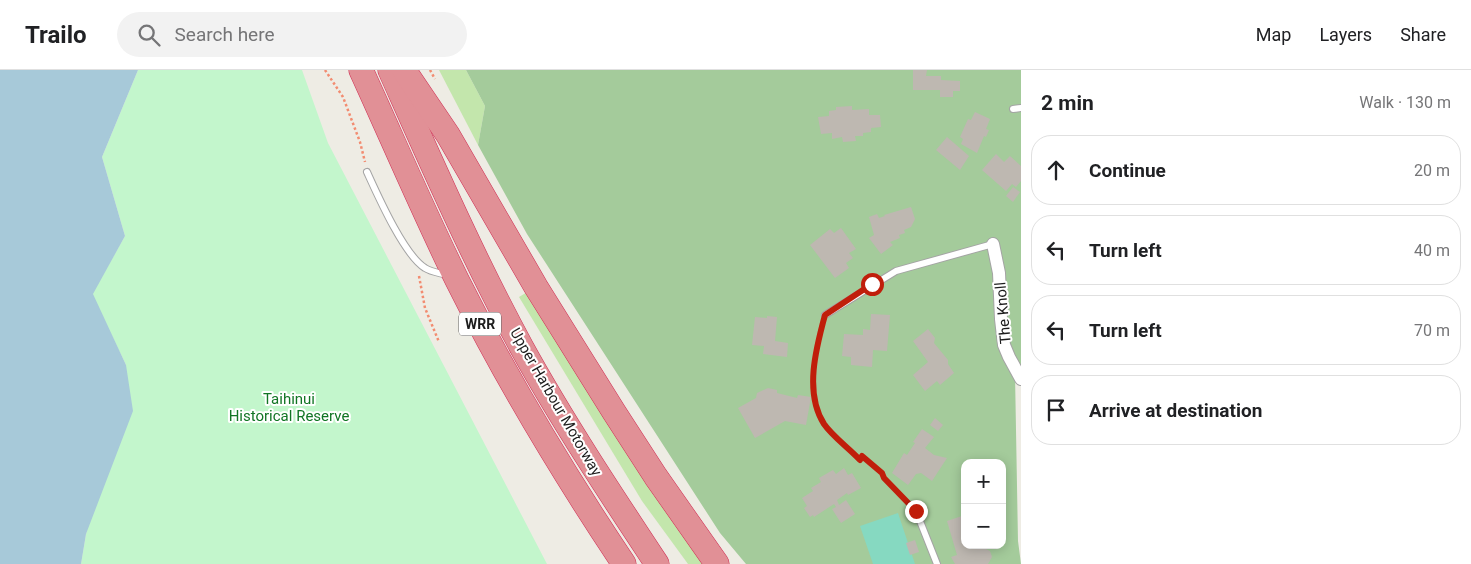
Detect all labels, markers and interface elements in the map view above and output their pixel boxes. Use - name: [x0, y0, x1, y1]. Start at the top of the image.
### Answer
- search box: [117, 12, 467, 57]
- text: Trailo: [25, 21, 87, 49]
- icon: search: [135, 21, 163, 49]
- text: Search here: [175, 23, 275, 46]
- text: Map: [1256, 24, 1291, 45]
- text: Layers: [1319, 24, 1372, 45]
- text: Share: [1400, 24, 1446, 45]
- text: 2 min: [1041, 91, 1094, 115]
- text: Walk · 130 m: [1359, 93, 1451, 112]
- icon: ahead: [1042, 156, 1070, 184]
- text: Continue: [1089, 159, 1166, 182]
- text: 20 m: [1414, 161, 1450, 180]
- icon: left: [1042, 236, 1070, 264]
- text: Turn left: [1089, 239, 1162, 262]
- text: 40 m: [1414, 241, 1450, 260]
- route start: [861, 273, 884, 296]
- street label: The Knoll: [991, 281, 1015, 345]
- road number: WRR: [459, 312, 501, 336]
- icon: left: [1042, 316, 1070, 344]
- text: Turn left: [1089, 319, 1162, 342]
- text: 70 m: [1414, 321, 1450, 340]
- street label: Upper Harbour Motorway: [506, 325, 606, 479]
- park label: Taihinui Historical Reserve: [229, 390, 349, 425]
- icon: arrive: [1042, 396, 1070, 424]
- text: Arrive at destination: [1089, 399, 1262, 422]
- map controls: [961, 459, 1006, 549]
- button: +: [961, 459, 1006, 504]
- route end: [905, 500, 928, 523]
- button: −: [961, 504, 1006, 549]

